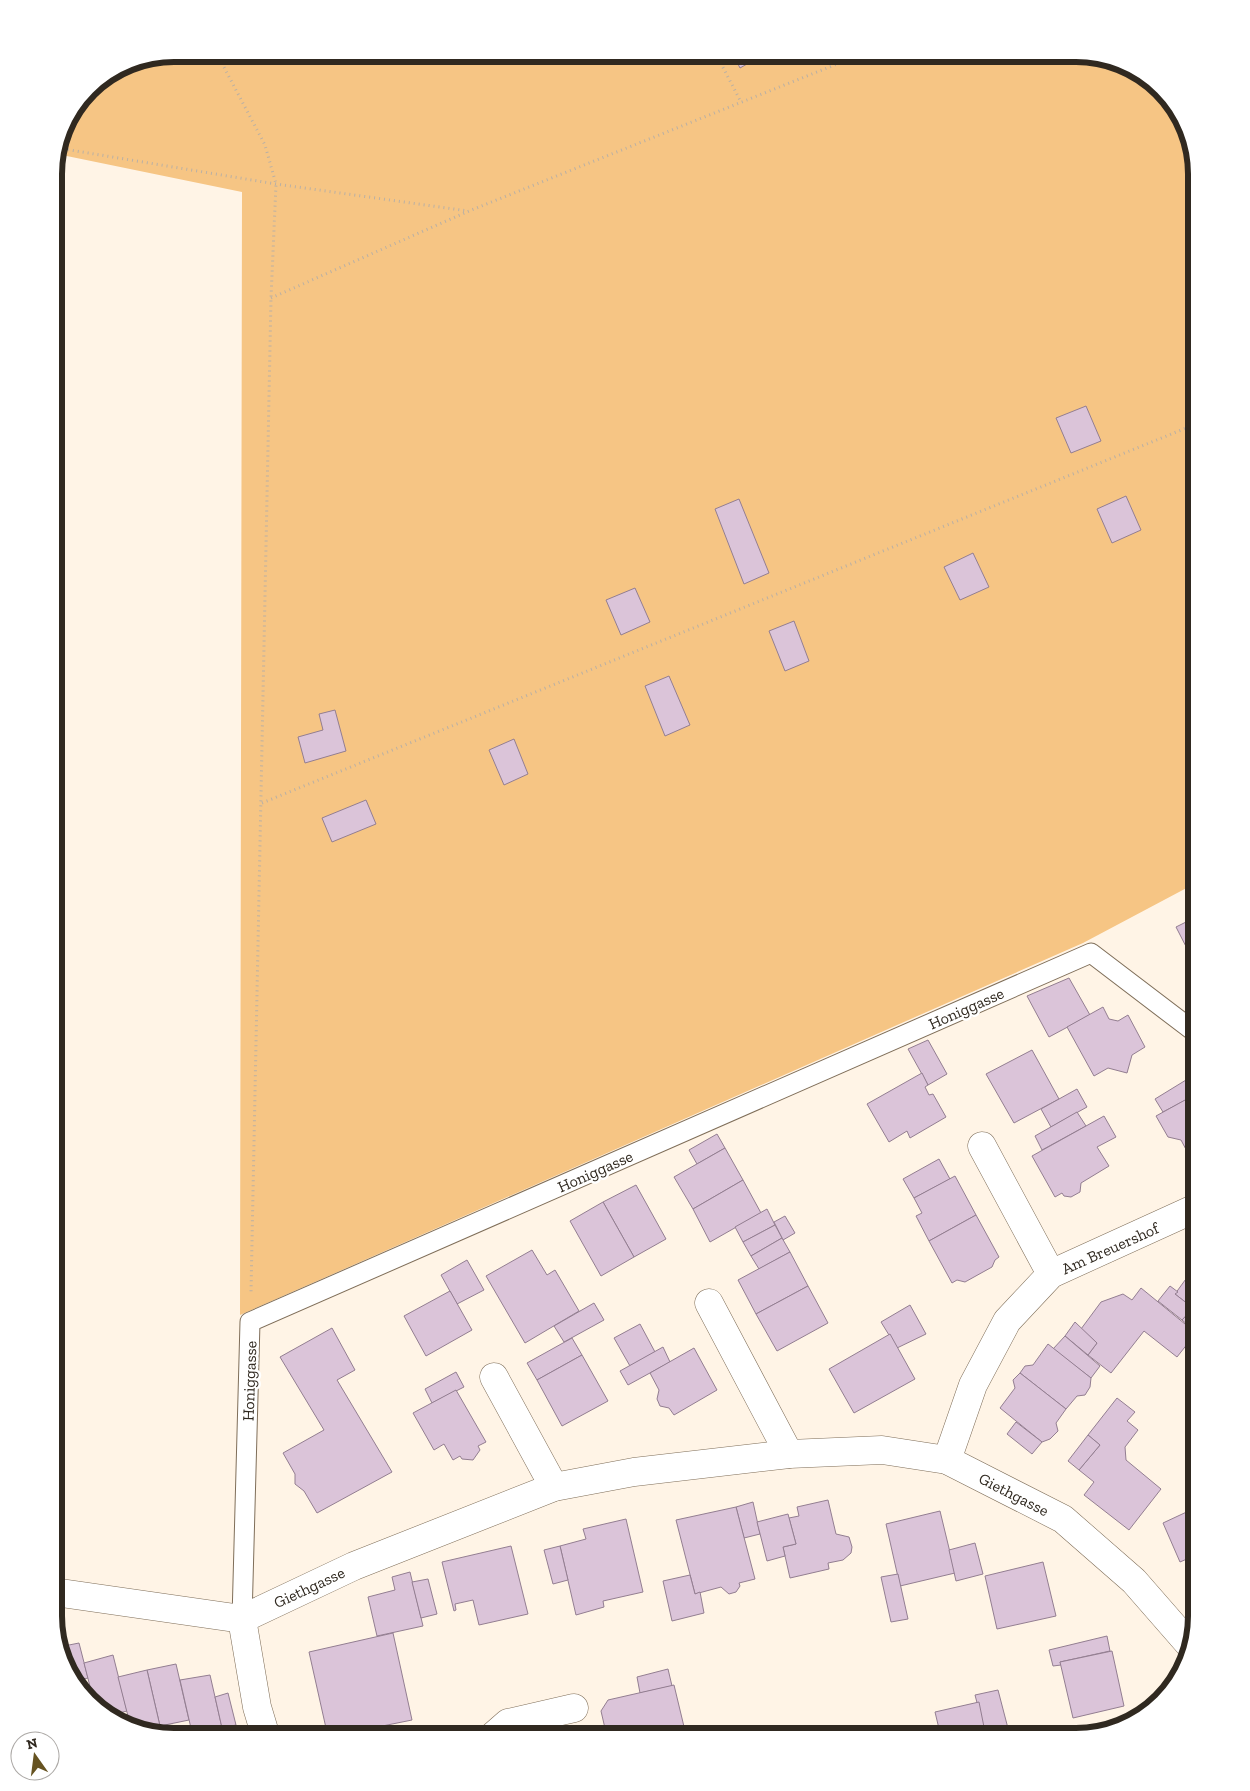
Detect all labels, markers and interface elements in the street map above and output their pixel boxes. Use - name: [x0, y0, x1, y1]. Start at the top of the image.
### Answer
- street label: Honiggasse: [926, 983, 1007, 1033]
- street label: Honiggasse: [555, 1146, 636, 1196]
- street label: Am Breuershof: [1059, 1218, 1163, 1278]
- street label: Honiggasse: [239, 1341, 260, 1422]
- street label: Giethgasse: [976, 1469, 1052, 1520]
- street label: Giethgasse: [271, 1563, 348, 1612]
- north arrow: [10, 1731, 60, 1781]
- text: N: [25, 1734, 40, 1753]

